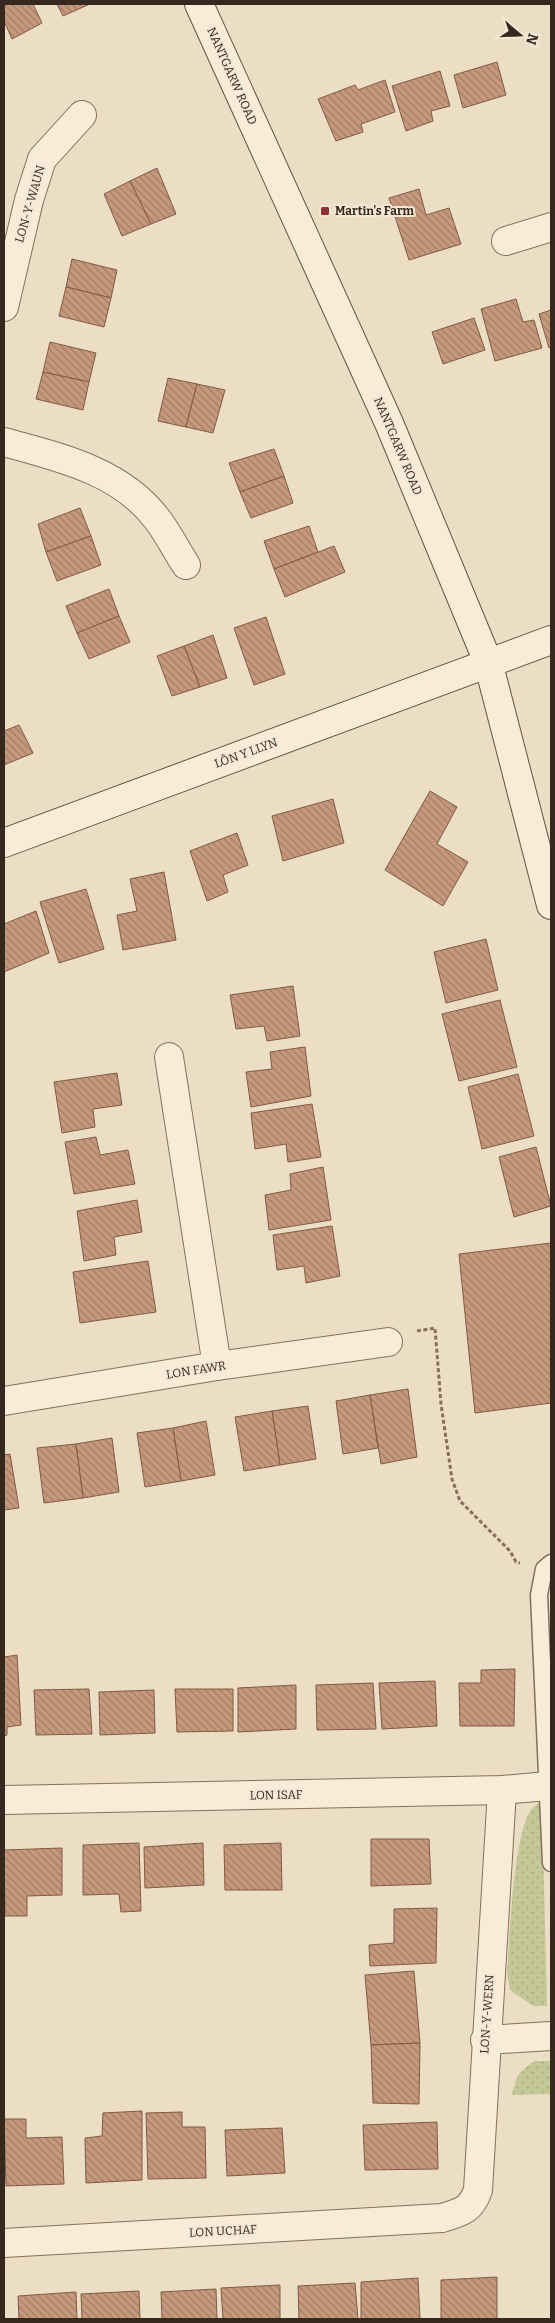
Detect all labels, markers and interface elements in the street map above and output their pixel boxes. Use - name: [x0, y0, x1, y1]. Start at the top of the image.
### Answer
- north arrow: [495, 10, 545, 60]
- street label: NANTGARW ROAD: [204, 25, 260, 127]
- text: N: [522, 31, 542, 47]
- street label: LON-Y-WAUN: [12, 163, 48, 244]
- place label: Martin's Farm: [335, 204, 414, 218]
- marker: Martin's Farm: [319, 205, 331, 217]
- street label: NANTGARW ROAD: [371, 395, 425, 497]
- street label: LÔN Y LLYN: [212, 733, 280, 771]
- street label: LON FAWR: [165, 1358, 227, 1382]
- street label: LON ISAF: [250, 1788, 303, 1802]
- street label: LON-Y-WERN: [477, 1973, 497, 2054]
- street label: LON UCHAF: [189, 2222, 257, 2240]

